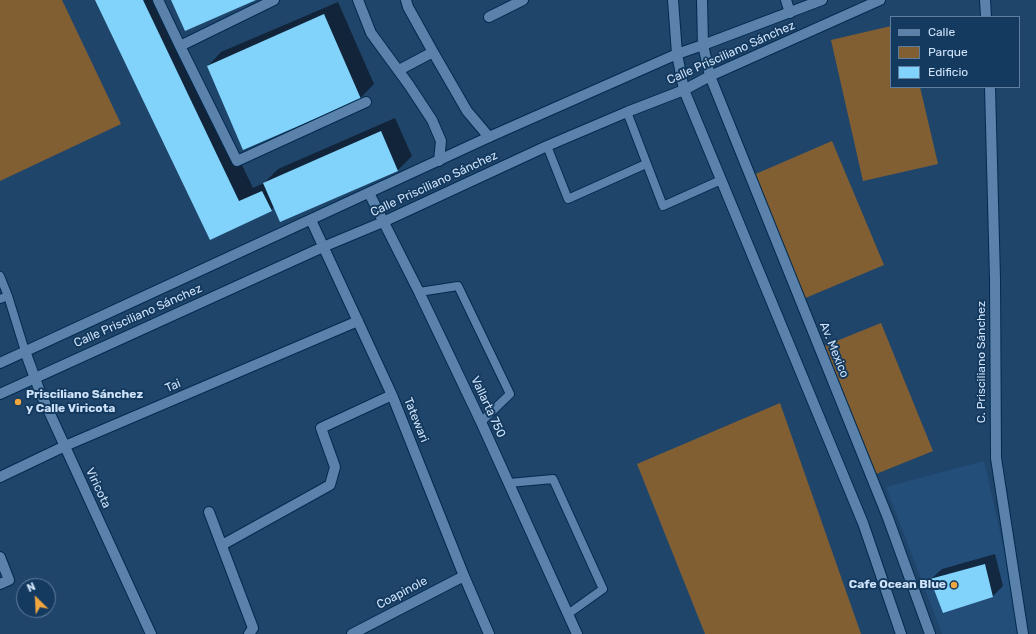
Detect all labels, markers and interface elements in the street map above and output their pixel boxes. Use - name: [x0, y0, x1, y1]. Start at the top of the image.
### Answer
- legend: [890, 16, 1020, 88]
- street label: Calle Prisciliano Sánchez: [665, 18, 797, 88]
- text: Calle: [928, 25, 955, 39]
- text: Parque: [928, 45, 968, 59]
- text: Edificio: [928, 65, 968, 79]
- street label: Calle Prisciliano Sánchez: [368, 148, 500, 220]
- street label: Calle Prisciliano Sánchez: [72, 281, 204, 351]
- street label: C. Prisciliano Sánchez: [975, 301, 989, 423]
- street label: Av. Mexico: [816, 320, 852, 380]
- street label: Vallarta 750: [468, 374, 508, 440]
- street label: Tai: [163, 376, 183, 396]
- place label: Prisciliano Sánchez y Calle Viricota: [26, 388, 143, 416]
- street label: Tatewari: [400, 395, 432, 445]
- marker: Prisciliano Sánchez y Calle Viricota: [13, 397, 23, 407]
- street label: Viricota: [82, 465, 114, 511]
- street label: Coapinole: [374, 574, 430, 612]
- north arrow: [16, 578, 56, 618]
- place label: Cafe Ocean Blue: [849, 578, 946, 592]
- text: N: [25, 580, 38, 595]
- marker: Cafe Ocean Blue: [949, 580, 959, 590]

